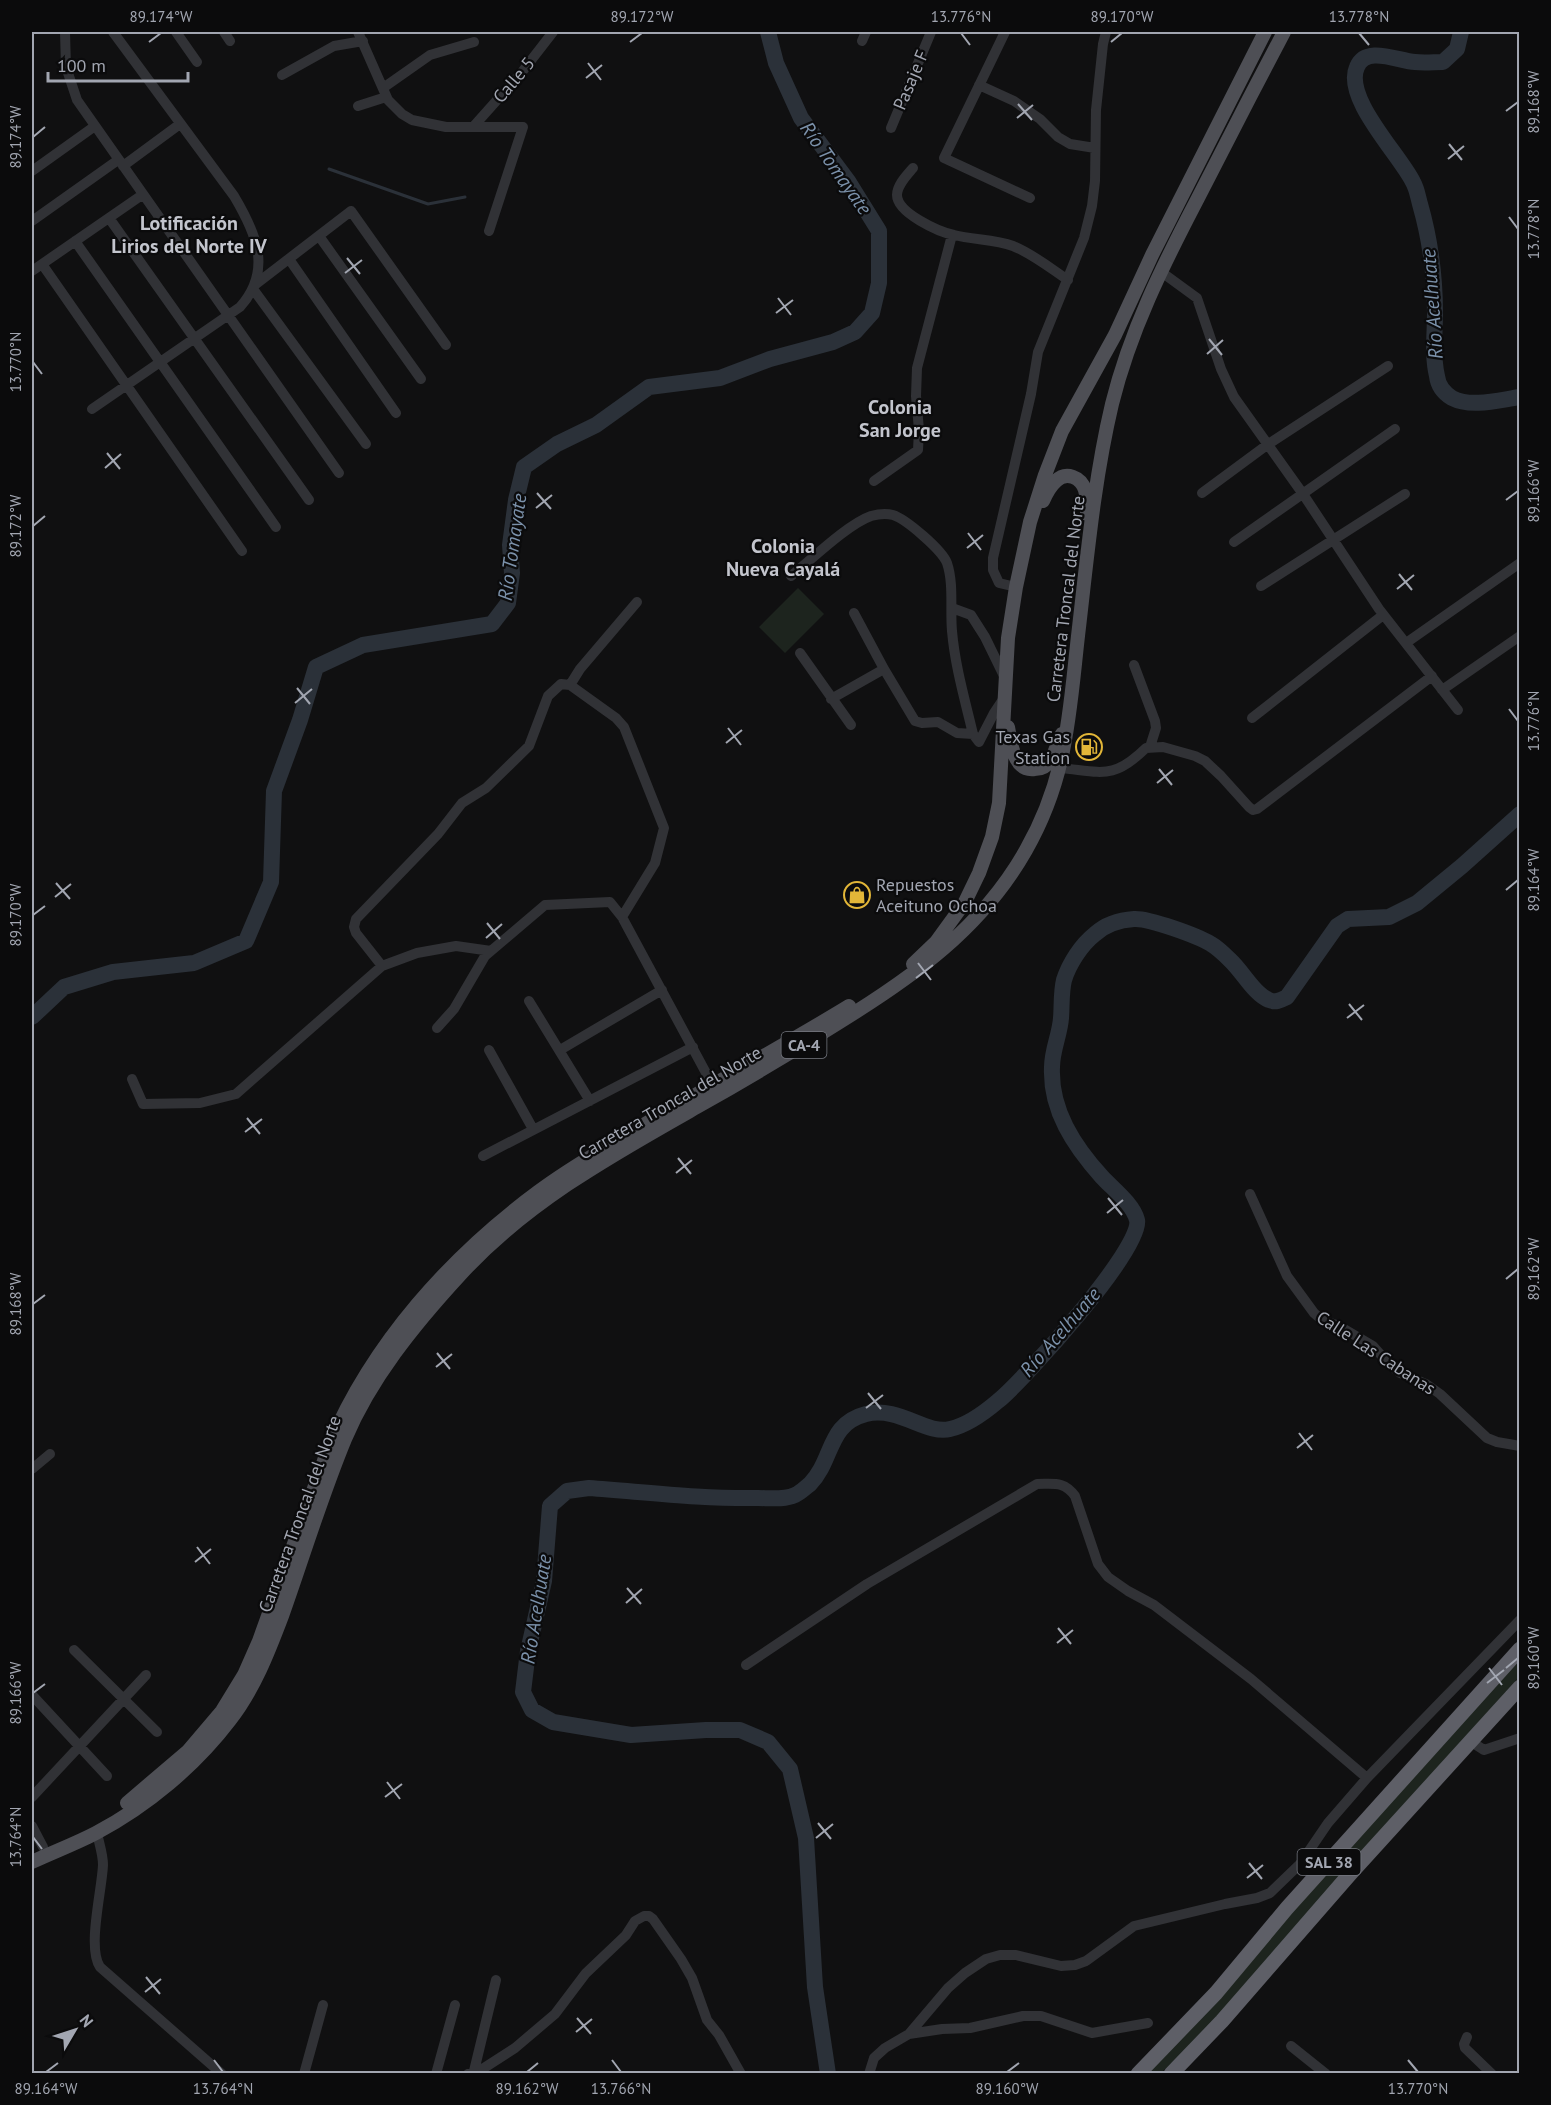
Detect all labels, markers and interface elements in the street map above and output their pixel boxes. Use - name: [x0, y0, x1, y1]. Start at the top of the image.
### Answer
- text: 89.174°W: [130, 7, 193, 26]
- text: 89.172°W: [611, 7, 674, 26]
- text: 13.776°N: [931, 7, 991, 26]
- text: 89.170°W: [1091, 7, 1154, 26]
- text: 13.778°N: [1329, 7, 1389, 26]
- scale bar: [48, 45, 188, 83]
- street label: Pasaje F: [888, 46, 933, 113]
- street label: Calle 5: [488, 52, 540, 107]
- text: 100 m: [57, 54, 106, 77]
- text: 89.168°W: [1524, 70, 1543, 133]
- text: 89.174°W: [6, 105, 25, 168]
- water label: Río Tomayate: [794, 116, 878, 220]
- text: 13.778°N: [1524, 199, 1543, 259]
- district label: Lotificación Lirios del Norte IV: [111, 210, 268, 259]
- water label: Río Acelhuate: [1415, 247, 1449, 360]
- text: 13.770°N: [6, 332, 25, 392]
- district label: Colonia San Jorge: [859, 394, 941, 443]
- text: 89.166°W: [1524, 459, 1543, 522]
- water label: Río Tomayate: [492, 491, 532, 602]
- text: 89.172°W: [6, 494, 25, 557]
- street label: Carretera Troncal del Norte: [1041, 494, 1090, 703]
- district label: Colonia Nueva Cayalá: [726, 533, 840, 582]
- text: 13.776°N: [1524, 691, 1543, 751]
- place label: Texas Gas Station: [995, 725, 1070, 769]
- fuel station icon: Texas Gas Station: [1074, 732, 1104, 762]
- text: 89.164°W: [1524, 848, 1543, 911]
- place label: Repuestos Aceituno Ochoa: [876, 873, 997, 917]
- shop icon: Repuestos Aceituno Ochoa: [842, 880, 872, 910]
- text: 89.170°W: [6, 883, 25, 946]
- road number: CA-4: [782, 1032, 826, 1058]
- street label: Carretera Troncal del Norte: [574, 1041, 765, 1164]
- text: 89.162°W: [1524, 1237, 1543, 1300]
- text: 89.168°W: [6, 1272, 25, 1335]
- water label: Río Acelhuate: [1014, 1281, 1107, 1382]
- street label: Calle Las Cabanas: [1312, 1305, 1440, 1400]
- street label: Carretera Troncal del Norte: [253, 1412, 346, 1615]
- water label: Río Acelhuate: [515, 1552, 558, 1666]
- text: 89.160°W: [1524, 1626, 1543, 1689]
- text: 89.166°W: [6, 1661, 25, 1724]
- text: 13.764°N: [6, 1807, 25, 1867]
- road number: SAL 38: [1298, 1849, 1360, 1875]
- north arrow: [45, 2000, 105, 2060]
- text: N: [76, 2010, 98, 2031]
- text: 89.164°W: [15, 2079, 78, 2098]
- text: 13.764°N: [193, 2079, 253, 2098]
- text: 89.162°W: [496, 2079, 559, 2098]
- text: 13.766°N: [591, 2079, 651, 2098]
- text: 89.160°W: [976, 2079, 1039, 2098]
- text: 13.770°N: [1388, 2079, 1448, 2098]

